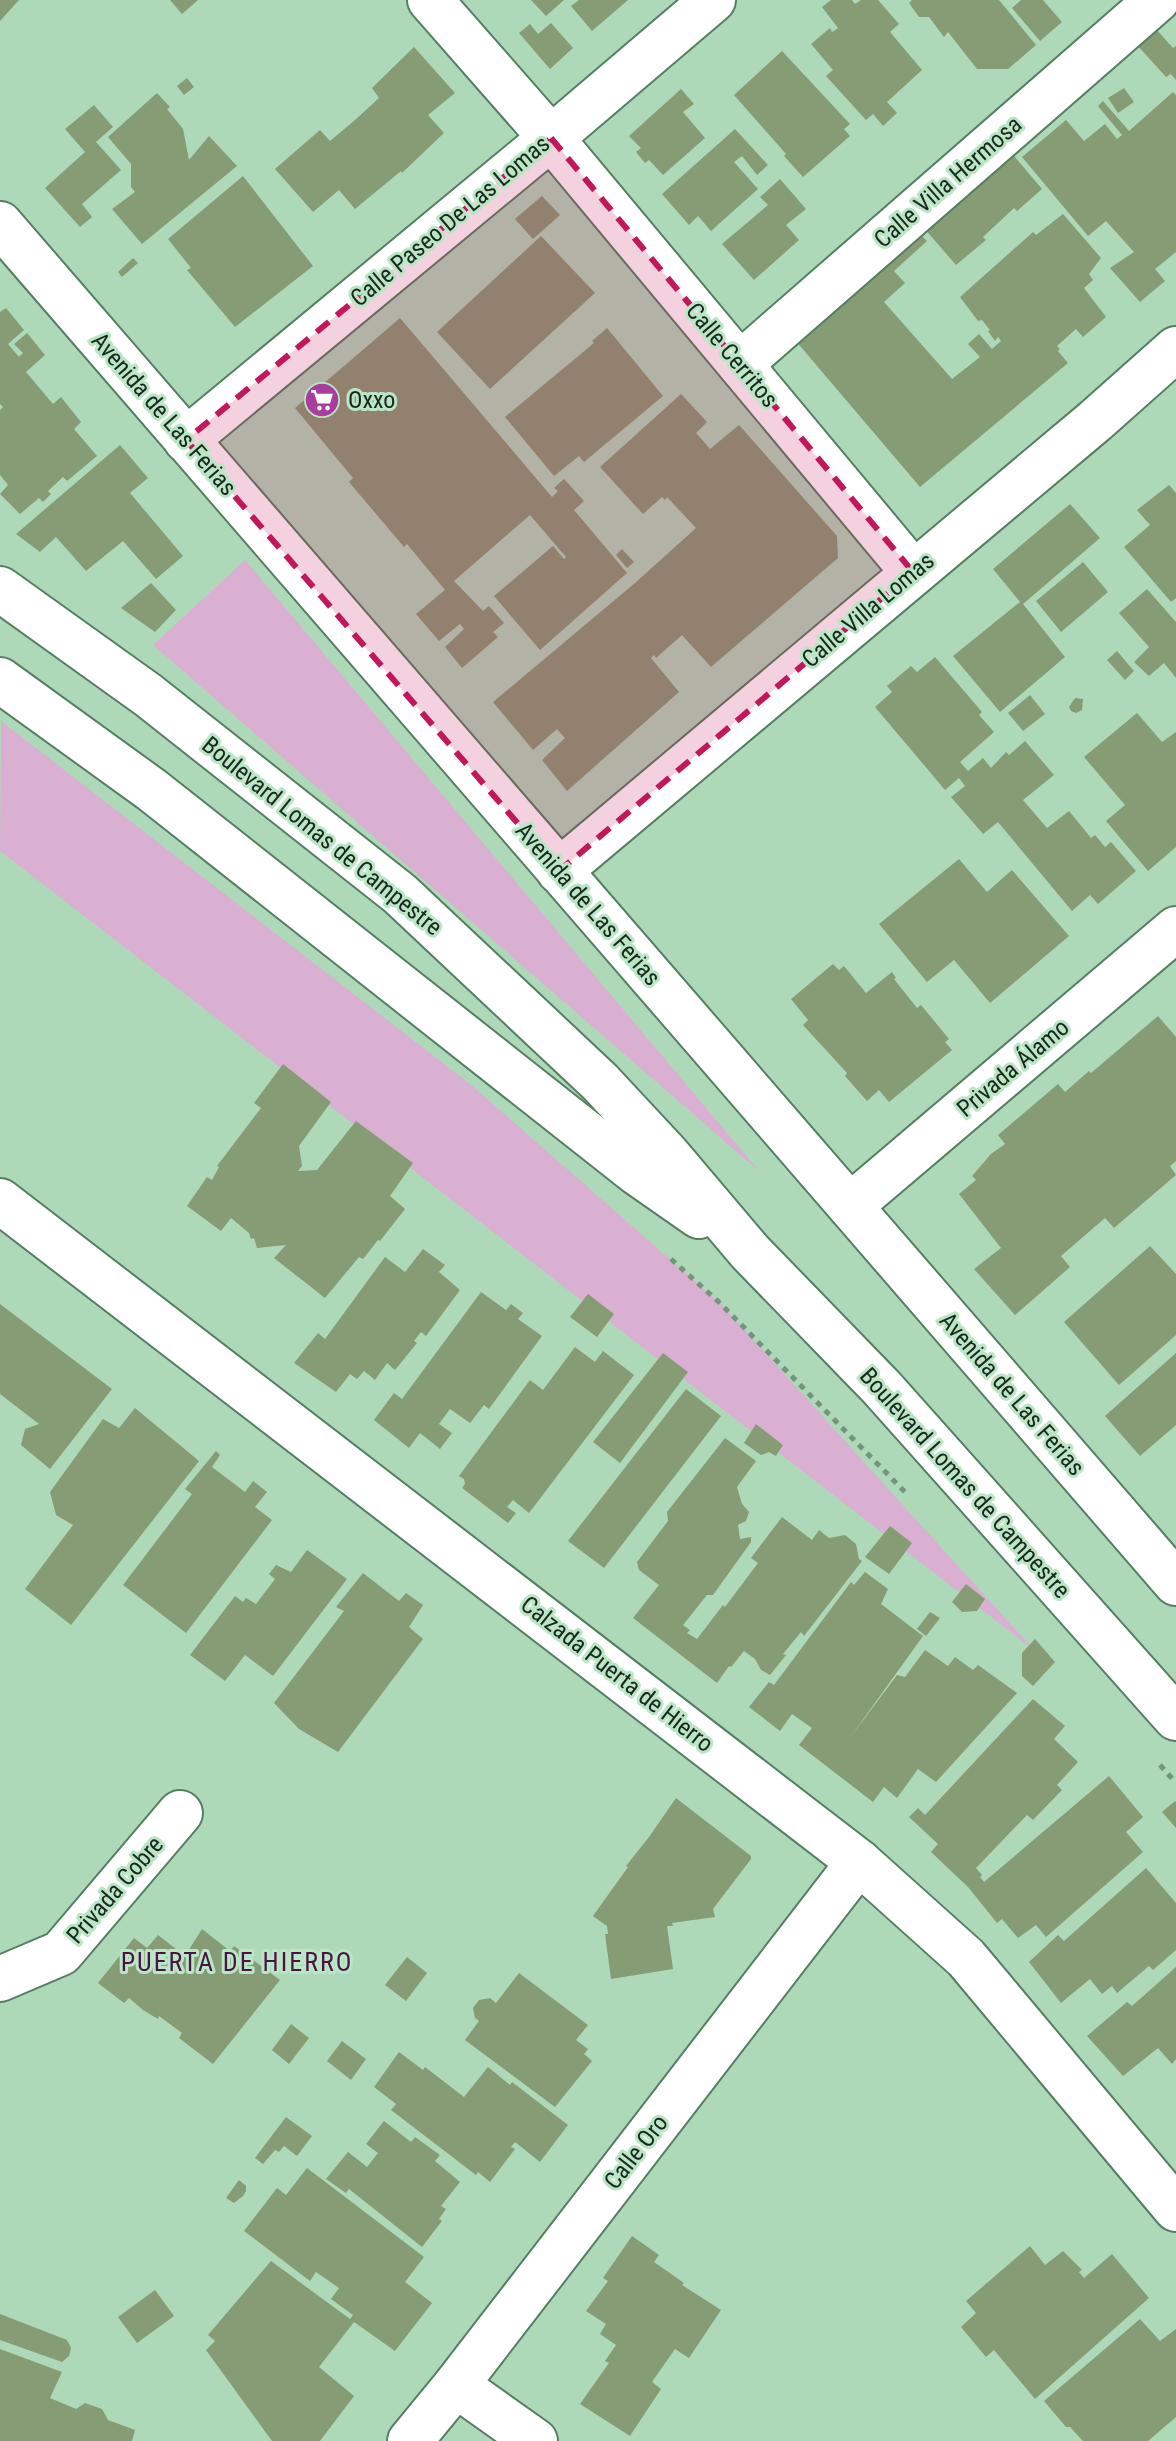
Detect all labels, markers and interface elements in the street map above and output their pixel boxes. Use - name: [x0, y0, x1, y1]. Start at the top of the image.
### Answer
- street label: Calle Villa Hermosa: [869, 110, 1027, 254]
- street label: Calle Paseo De Las Lomas: [345, 130, 555, 312]
- street label: Calle Cerritos: [680, 297, 784, 413]
- street label: Avenida de Las Ferias: [86, 327, 242, 501]
- supermarket icon: Oxxo: [303, 381, 341, 419]
- place label: Oxxo: [348, 386, 395, 414]
- street label: Calle Villa Lomas: [796, 547, 940, 673]
- street label: Boulevard Lomas de Campestre: [197, 731, 447, 941]
- street label: Avenida de Las Ferias: [510, 817, 666, 991]
- street label: Privada Álamo: [951, 1013, 1075, 1123]
- street label: Avenida de Las Ferias: [934, 1307, 1090, 1481]
- street label: Boulevard Lomas de Campestre: [854, 1362, 1076, 1604]
- street label: Calzada Puerta de Hierro: [515, 1590, 719, 1758]
- street label: Privada Cobre: [61, 1831, 169, 1949]
- district label: PUERTA DE HIERRO: [121, 1947, 353, 1977]
- street label: Calle Oro: [598, 2109, 674, 2195]

